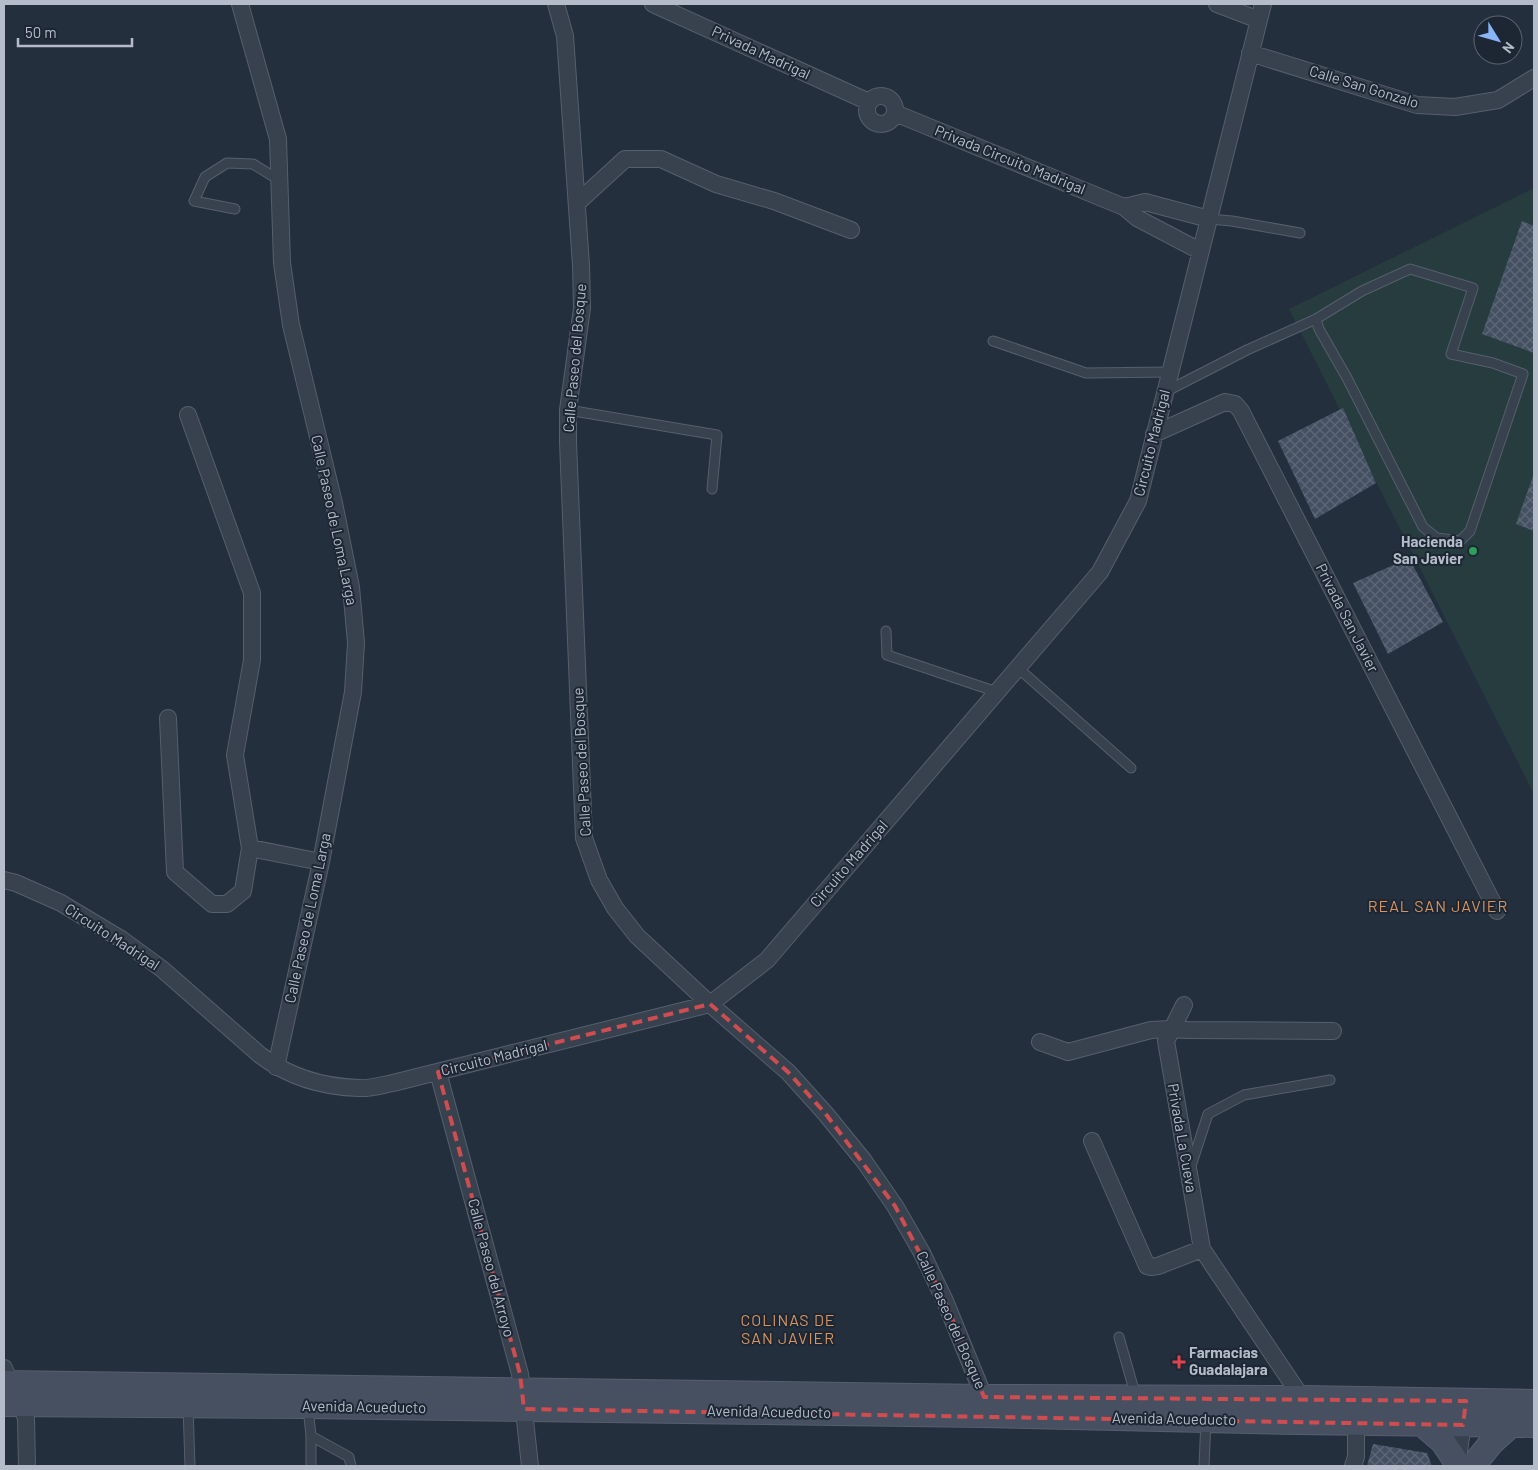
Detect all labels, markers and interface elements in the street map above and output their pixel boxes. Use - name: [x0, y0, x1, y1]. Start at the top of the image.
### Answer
- scale bar: [18, 15, 131, 47]
- north arrow: [1473, 15, 1523, 65]
- street label: Privada Madrigal: [709, 21, 814, 83]
- text: 50 m: [25, 23, 57, 41]
- text: N: [1499, 39, 1518, 57]
- street label: Calle San Gonzalo: [1307, 61, 1421, 111]
- street label: Privada Circuito Madrigal: [932, 121, 1088, 198]
- street label: Calle Paseo del Bosque: [559, 283, 589, 433]
- street label: Circuito Madrigal: [1129, 388, 1173, 498]
- street label: Calle Paseo de Loma Larga: [308, 433, 362, 607]
- place label: Hacienda San Javier: [1393, 532, 1463, 567]
- marker: Hacienda San Javier: [1467, 545, 1479, 557]
- street label: Privada San Javier: [1313, 560, 1383, 675]
- street label: Calle Paseo del Bosque: [568, 687, 594, 837]
- street label: Circuito Madrigal: [806, 816, 891, 911]
- street label: Calle Paseo de Loma Larga: [280, 831, 334, 1005]
- district label: REAL SAN JAVIER: [1368, 896, 1508, 915]
- street label: Circuito Madrigal: [62, 899, 163, 974]
- street label: Circuito Madrigal: [439, 1035, 549, 1079]
- street label: Privada La Cueva: [1165, 1082, 1201, 1194]
- street label: Calle Paseo del Arroyo: [465, 1196, 519, 1339]
- street label: Calle Paseo del Bosque: [913, 1248, 990, 1391]
- district label: COLINAS DE SAN JAVIER: [741, 1310, 835, 1347]
- place label: Farmacias Guadalajara: [1189, 1343, 1268, 1378]
- marker: Farmacias Guadalajara: [1173, 1356, 1185, 1368]
- street label: Avenida Acueducto: [302, 1396, 426, 1416]
- street label: Avenida Acueducto: [707, 1401, 831, 1421]
- street label: Avenida Acueducto: [1112, 1408, 1236, 1428]

